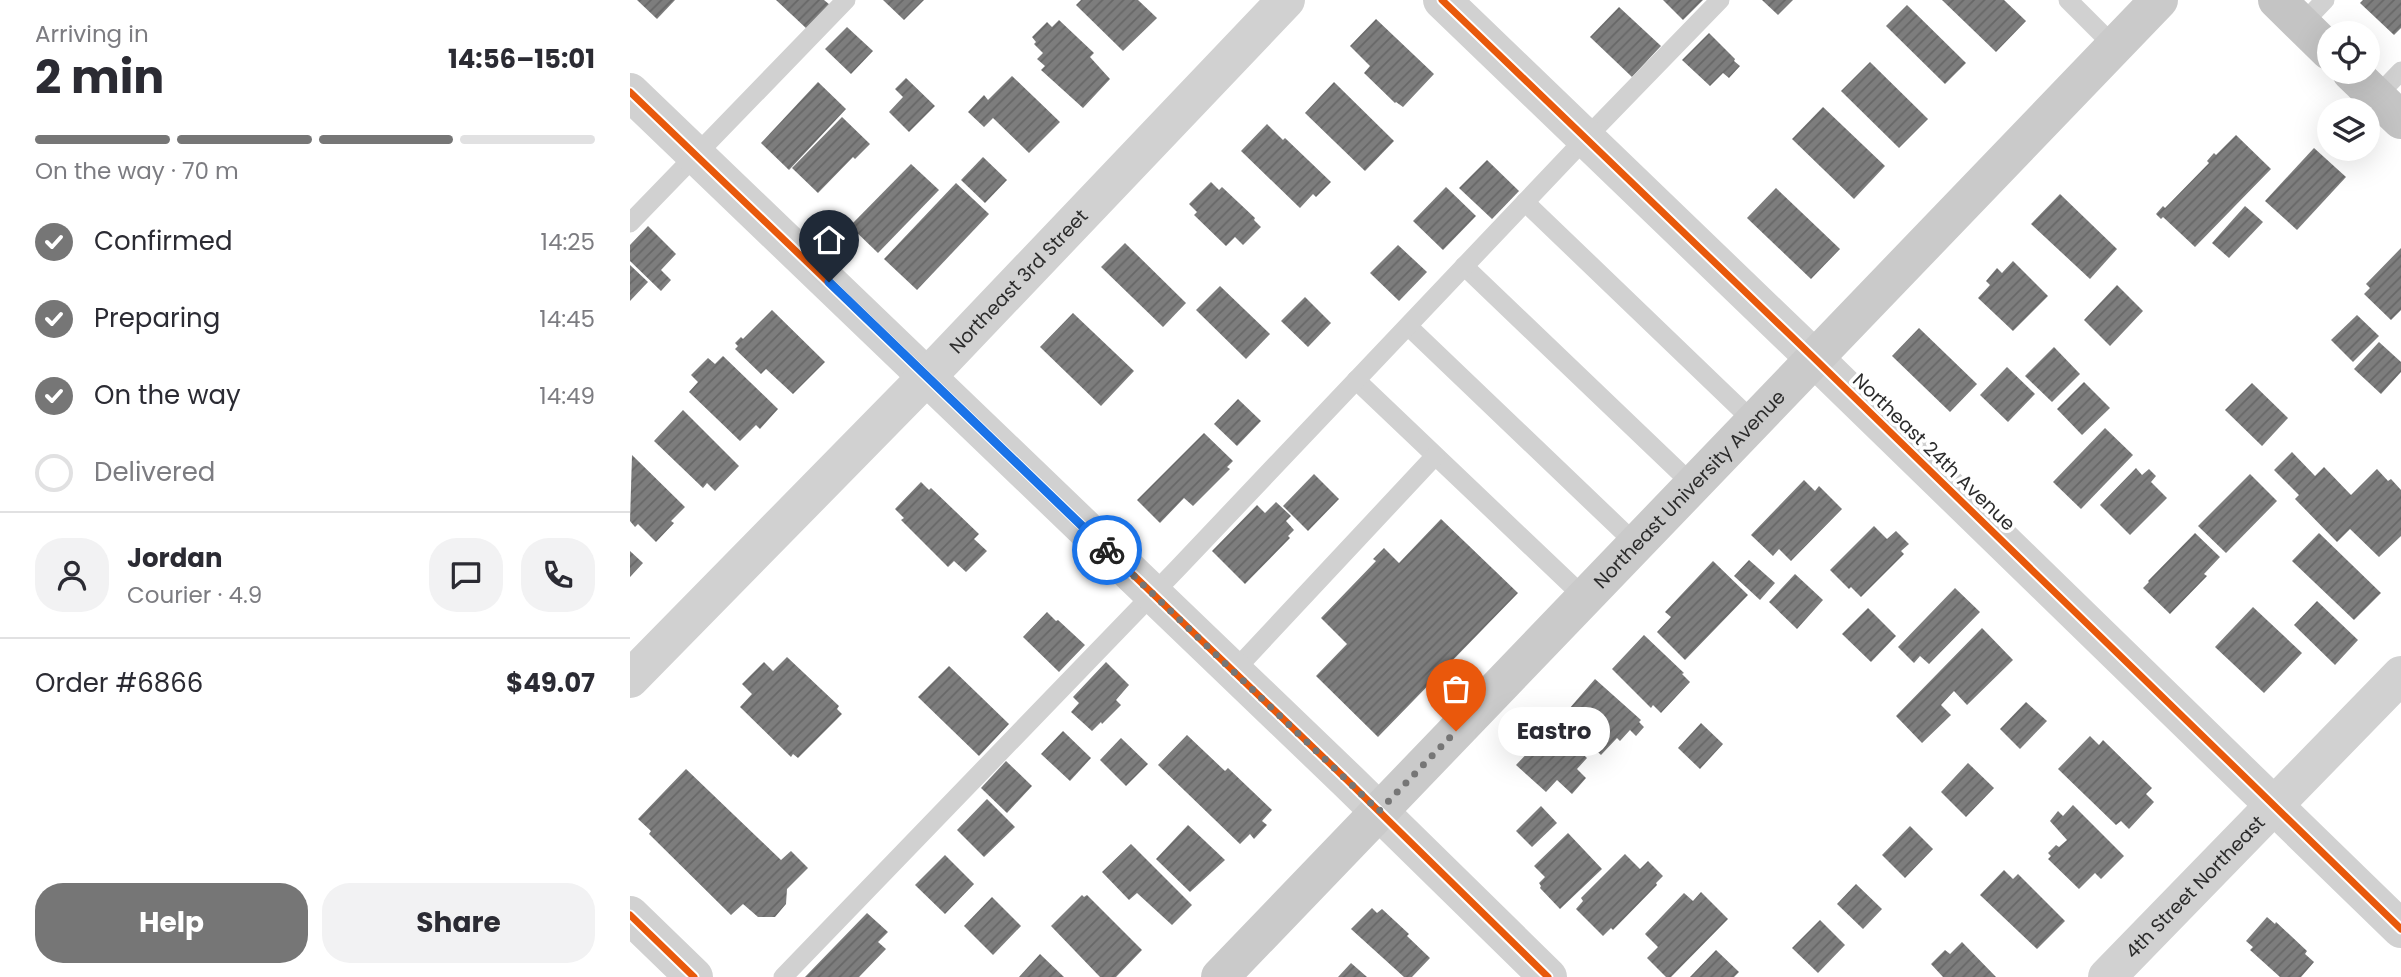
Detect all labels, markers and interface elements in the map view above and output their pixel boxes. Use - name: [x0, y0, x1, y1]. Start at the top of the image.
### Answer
- text: Arriving in: [35, 18, 149, 50]
- map controls: [2317, 21, 2380, 161]
- button: locate: [2317, 21, 2380, 84]
- text: 14:56–15:01: [448, 41, 595, 77]
- text: 2 min: [35, 45, 164, 109]
- button: layers: [2317, 98, 2380, 161]
- text: On the way · 70 m: [35, 155, 239, 187]
- street label: Northeast 3rd Street: [943, 203, 1094, 359]
- pin: [799, 210, 859, 282]
- icon: home: [810, 221, 848, 259]
- icon: check: [35, 223, 73, 261]
- text: Confirmed: [94, 223, 232, 259]
- text: 14:25: [541, 226, 595, 258]
- icon: check: [35, 300, 73, 338]
- text: Preparing: [94, 300, 220, 336]
- text: 14:45: [539, 303, 595, 335]
- street label: Northeast 24th Avenue: [1847, 367, 2021, 537]
- icon: check: [35, 377, 73, 415]
- text: On the way: [94, 377, 241, 413]
- text: 14:49: [539, 380, 595, 412]
- street label: Northeast University Avenue: [1587, 384, 1791, 594]
- text: Delivered: [94, 454, 215, 490]
- courier: [1072, 515, 1142, 585]
- icon: bike: [1088, 531, 1126, 569]
- button: person: [35, 538, 109, 612]
- button: chat: [429, 538, 503, 612]
- button: phone: [521, 538, 595, 612]
- text: Jordan: [127, 540, 223, 576]
- text: Courier · 4.9: [127, 579, 262, 611]
- pin: [1426, 659, 1486, 731]
- text: Order #6866: [35, 665, 203, 701]
- text: $49.07: [506, 665, 595, 701]
- icon: bag: [1437, 670, 1475, 708]
- callout: Eastro: [1498, 706, 1610, 756]
- text: Eastro: [1517, 715, 1591, 747]
- street label: 4th Street Northeast: [2119, 809, 2271, 964]
- button: Help: [35, 883, 308, 963]
- button: Share: [322, 883, 595, 963]

